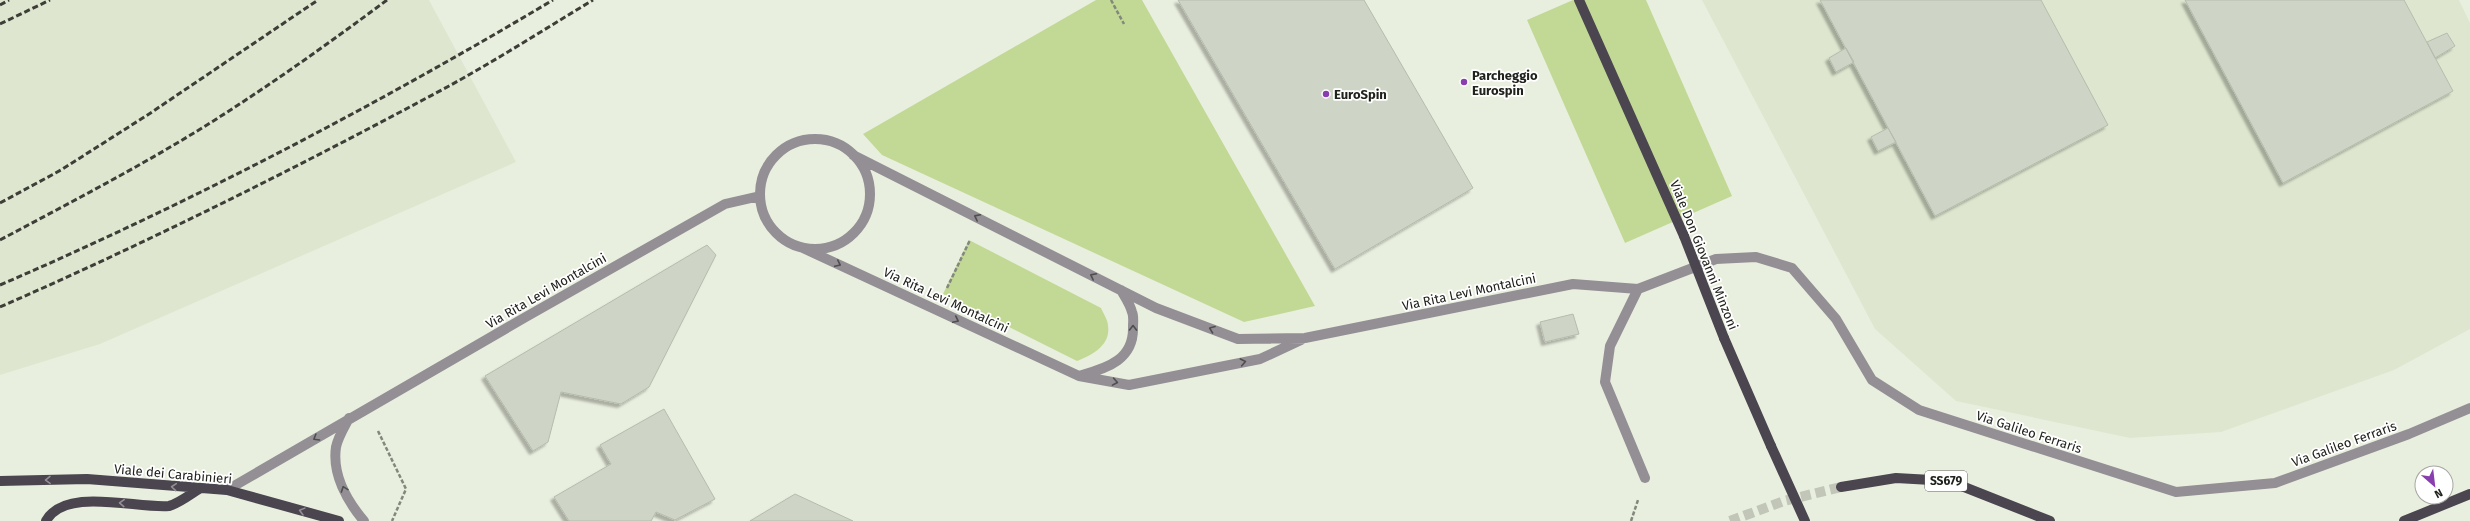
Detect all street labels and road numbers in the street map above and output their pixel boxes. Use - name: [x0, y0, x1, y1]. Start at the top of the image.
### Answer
- street label: Viale Don Giovanni Minzoni: [1667, 178, 1741, 332]
- street label: Via Rita Levi Montalcini: [483, 250, 609, 332]
- street label: Via Rita Levi Montalcini: [881, 264, 1011, 336]
- street label: Via Rita Levi Montalcini: [1401, 270, 1537, 314]
- street label: Via Galileo Ferraris: [1974, 408, 2084, 456]
- street label: Via Galileo Ferraris: [2290, 418, 2398, 470]
- street label: Viale dei Carabinieri: [113, 461, 233, 487]
- road number: SS679: [1925, 471, 1967, 491]

